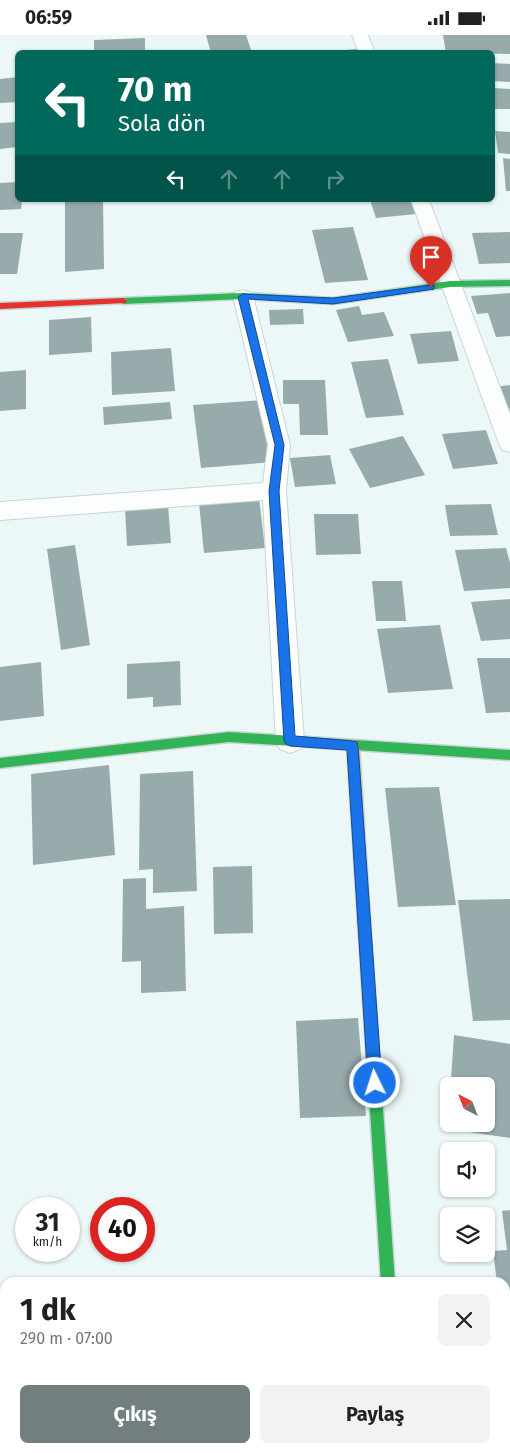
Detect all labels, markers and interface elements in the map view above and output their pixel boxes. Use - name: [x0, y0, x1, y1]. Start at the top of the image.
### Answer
- text: 06:59: [25, 6, 72, 29]
- text: 70 m: [118, 68, 192, 110]
- icon: left: [35, 70, 100, 135]
- text: Sola dön: [118, 110, 206, 137]
- icon: left: [162, 165, 190, 193]
- icon: ahead: [215, 165, 243, 193]
- icon: ahead: [268, 165, 296, 193]
- icon: right: [321, 165, 349, 193]
- pin: [410, 236, 452, 287]
- icon: arrive: [417, 243, 445, 271]
- position arrow: [348, 1056, 400, 1108]
- north arrow: [440, 1077, 495, 1133]
- map controls: [440, 1077, 495, 1262]
- button: sound: [440, 1142, 495, 1197]
- speed limit sign: 40: [90, 1197, 155, 1262]
- button: layers: [440, 1207, 495, 1262]
- text: 31: [35, 1208, 60, 1238]
- text: km/h: [33, 1235, 62, 1249]
- text: 1 dk: [20, 1292, 76, 1328]
- button: close: [438, 1294, 490, 1346]
- text: 290 m · 07:00: [20, 1329, 113, 1348]
- button: Çıkış: [20, 1385, 250, 1443]
- button: Paylaş: [260, 1385, 490, 1443]

